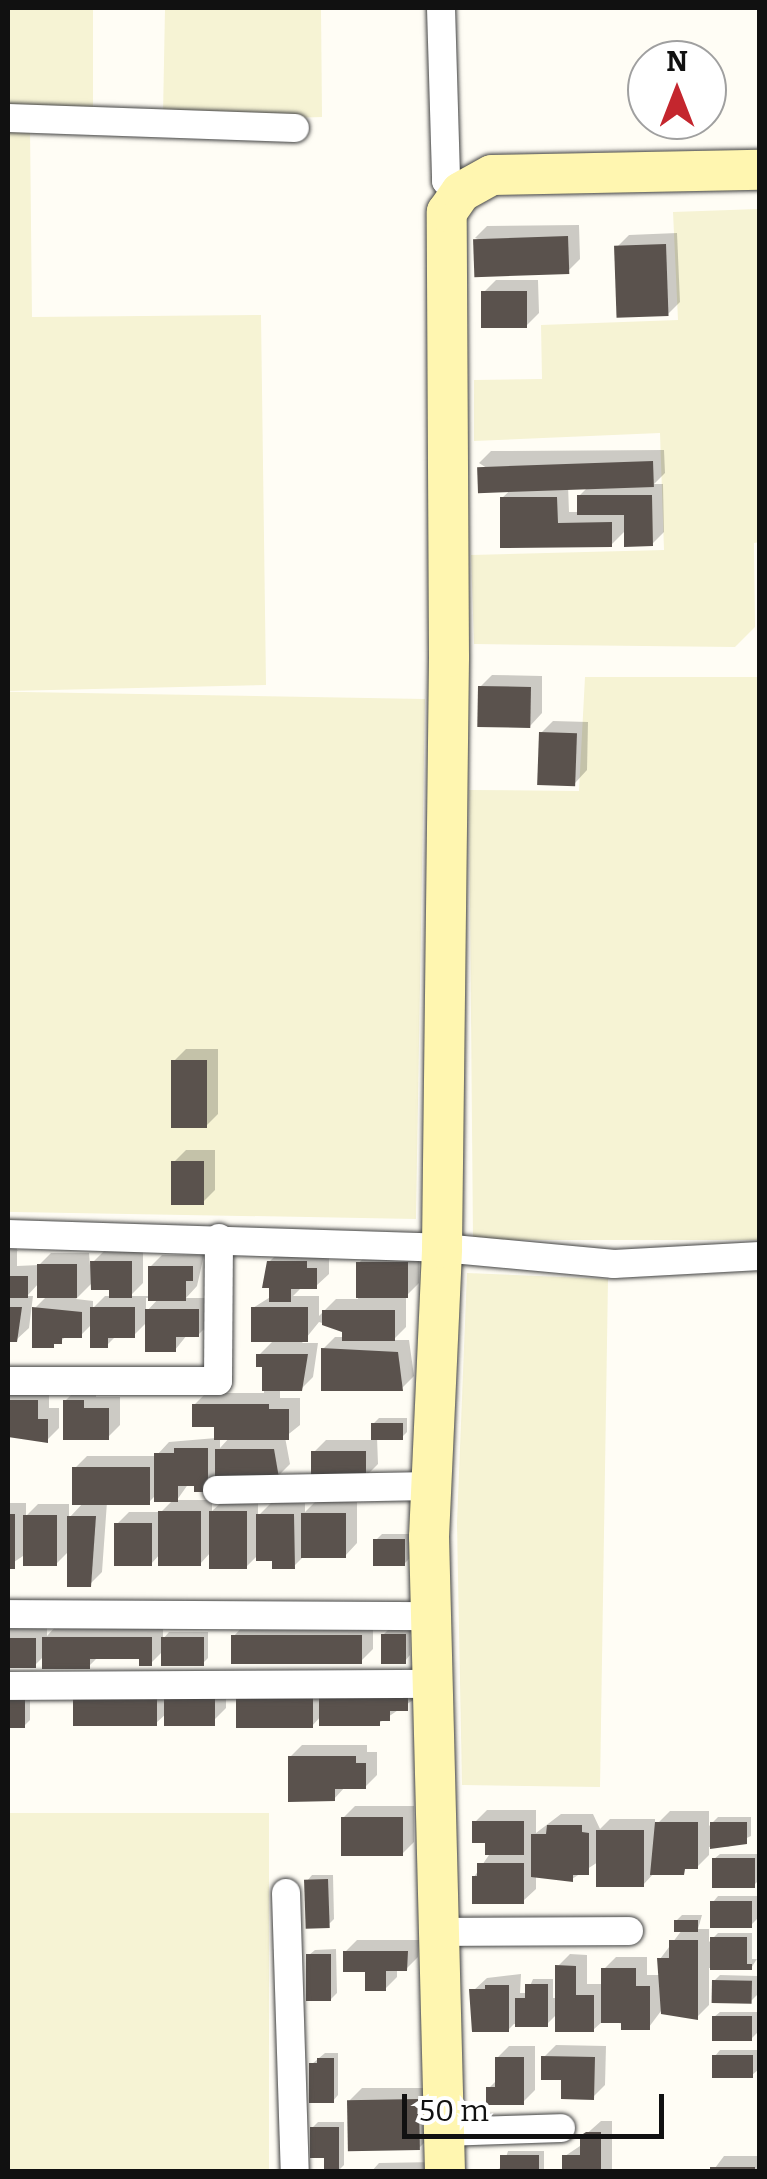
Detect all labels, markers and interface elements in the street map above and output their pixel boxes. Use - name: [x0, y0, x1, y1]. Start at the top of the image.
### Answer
- north arrow: [627, 40, 727, 140]
- text: N: [666, 45, 688, 78]
- scale bar: [407, 2074, 670, 2136]
- text: 50 m: [419, 2093, 489, 2129]

